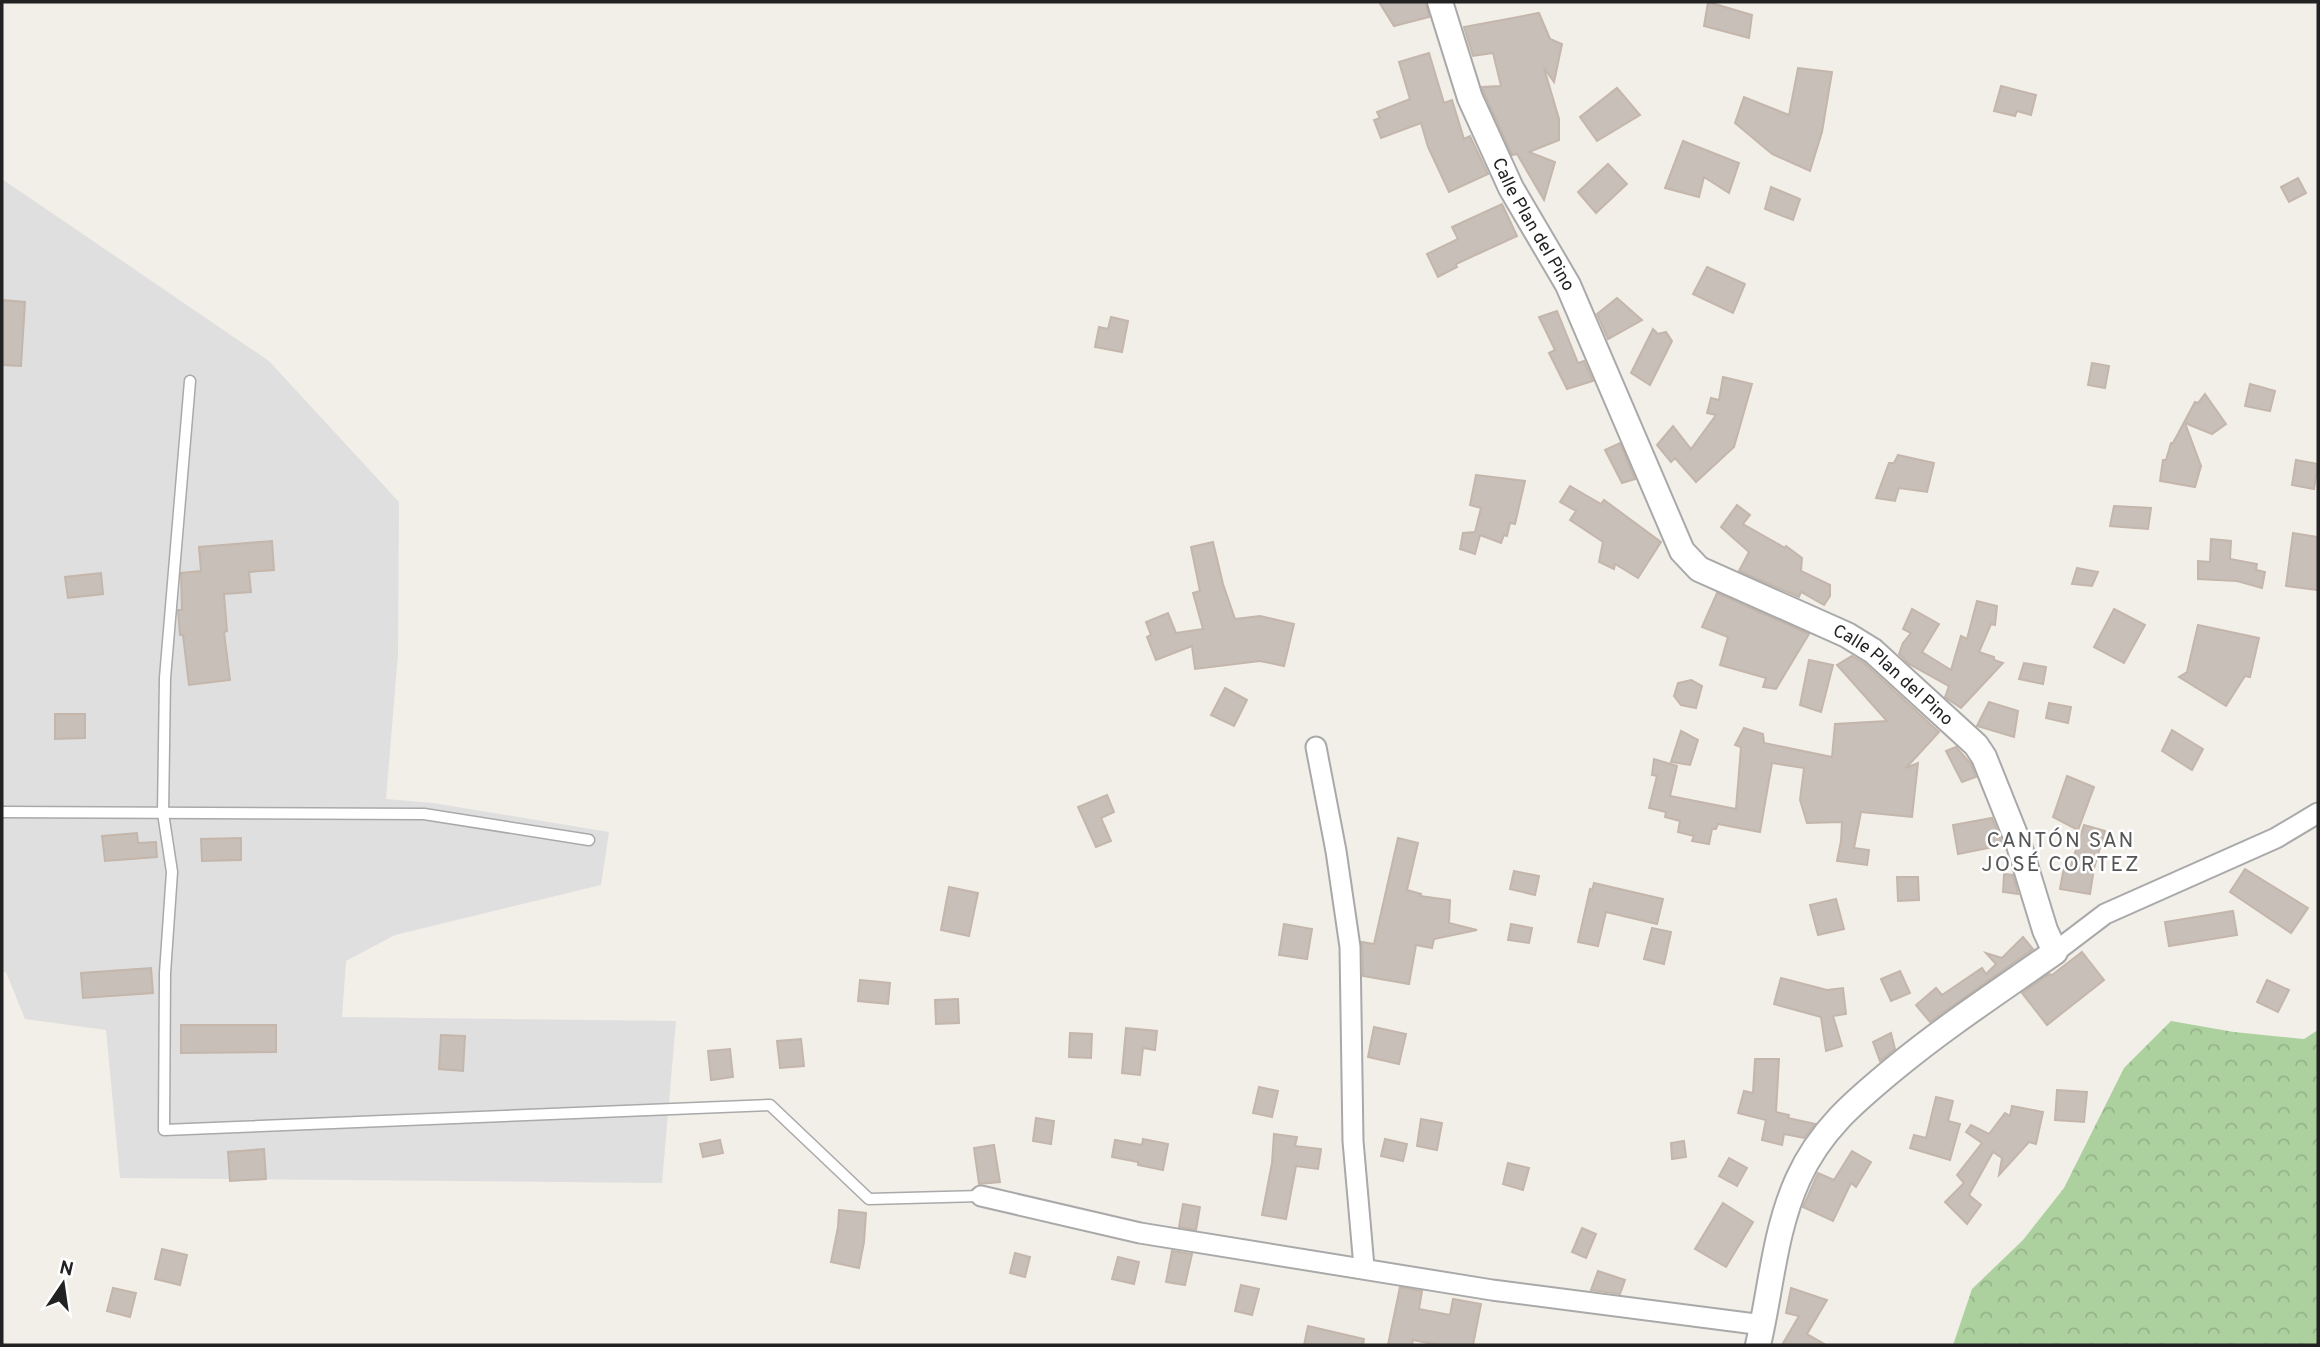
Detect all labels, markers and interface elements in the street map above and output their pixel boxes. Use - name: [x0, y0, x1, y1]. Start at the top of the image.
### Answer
- street label: Calle Plan del Pino: [1486, 154, 1579, 296]
- street label: Calle Plan del Pino: [1829, 620, 1957, 731]
- district label: CANTÓN SAN JOSÉ CORTEZ: [1981, 827, 2141, 879]
- north arrow: [28, 1249, 98, 1319]
- text: N: [57, 1256, 76, 1283]

